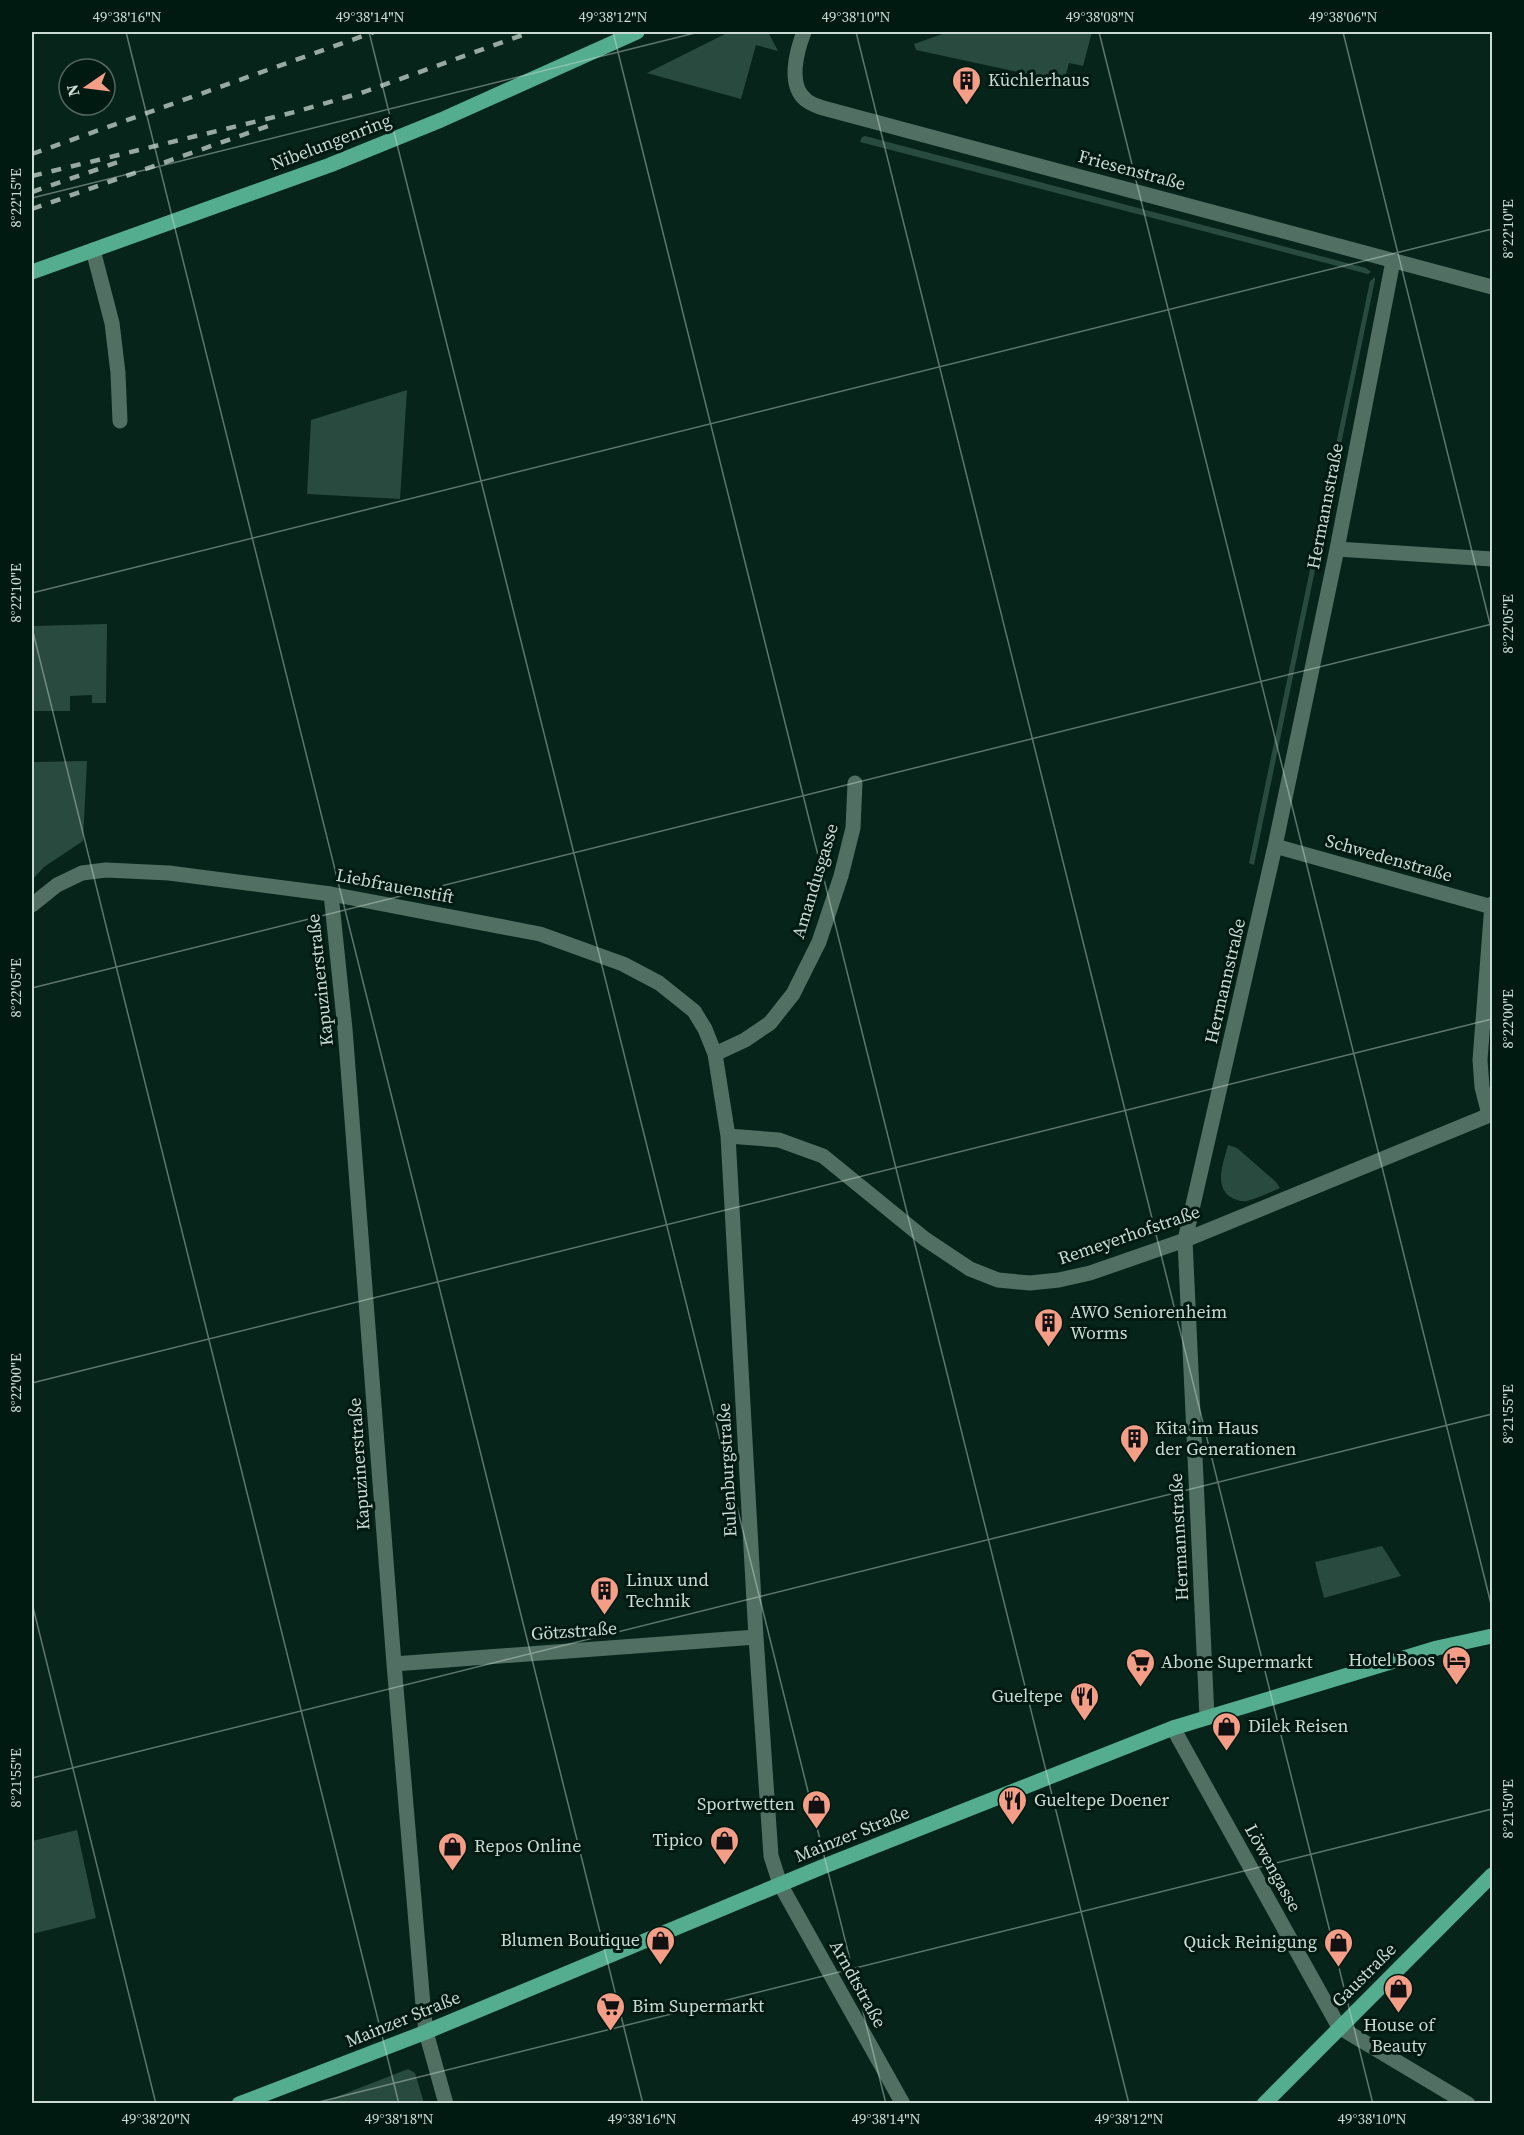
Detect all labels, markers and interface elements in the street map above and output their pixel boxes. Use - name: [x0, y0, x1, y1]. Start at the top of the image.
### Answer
- text: 49°38'16"N: [92, 6, 162, 27]
- text: 49°38'14"N: [335, 6, 405, 27]
- text: 49°38'12"N: [578, 6, 648, 27]
- text: 49°38'10"N: [821, 6, 891, 27]
- text: 49°38'08"N: [1065, 6, 1135, 27]
- text: 49°38'06"N: [1308, 6, 1378, 27]
- north arrow: [57, 57, 117, 117]
- building icon: Küchlerhaus: [951, 64, 983, 106]
- place label: Küchlerhaus: [988, 67, 1090, 92]
- text: N: [60, 82, 85, 99]
- street label: Nibelungenring: [267, 107, 395, 176]
- street label: Friesenstraße: [1076, 143, 1189, 196]
- text: 8°22'15"E: [5, 168, 26, 228]
- text: 8°22'10"E: [1497, 199, 1518, 259]
- street label: Hermannstraße: [1300, 441, 1349, 571]
- text: 8°22'10"E: [5, 563, 26, 623]
- text: 8°22'05"E: [1497, 594, 1518, 654]
- street label: Amandusgasse: [785, 820, 844, 942]
- street label: Schwedenstraße: [1323, 827, 1456, 888]
- street label: Liebfrauenstift: [334, 862, 457, 909]
- street label: Kapuzinerstraße: [300, 913, 339, 1047]
- street label: Hermannstraße: [1198, 916, 1251, 1046]
- text: 8°22'05"E: [5, 958, 26, 1018]
- text: 8°22'00"E: [1497, 989, 1518, 1049]
- street label: Remeyerhofstraße: [1055, 1199, 1203, 1271]
- place label: AWO Seniorenheim Worms: [1070, 1299, 1227, 1345]
- building icon: AWO Seniorenheim Worms: [1033, 1306, 1065, 1348]
- text: 8°22'00"E: [5, 1353, 26, 1413]
- text: 8°21'55"E: [1497, 1384, 1518, 1444]
- street label: Kapuzinerstraße: [341, 1397, 376, 1531]
- street label: Eulenburgstraße: [711, 1402, 742, 1538]
- place label: Kita im Haus der Generationen: [1155, 1415, 1296, 1461]
- building icon: Kita im Haus der Generationen: [1118, 1422, 1150, 1464]
- street label: Hermannstraße: [1163, 1473, 1194, 1601]
- place label: Linux und Technik: [626, 1567, 709, 1613]
- building icon: Linux und Technik: [589, 1574, 621, 1616]
- street label: Götzstraße: [530, 1615, 618, 1646]
- hotel icon: Hotel Boos: [1440, 1644, 1472, 1686]
- supermarket icon: Abone Supermarkt: [1124, 1646, 1156, 1688]
- place label: Hotel Boos: [1348, 1647, 1435, 1672]
- place label: Abone Supermarkt: [1161, 1649, 1313, 1674]
- restaurant icon: Gueltepe: [1068, 1680, 1100, 1722]
- place label: Gueltepe: [992, 1683, 1063, 1708]
- shop icon: Dilek Reisen: [1211, 1710, 1243, 1752]
- place label: Dilek Reisen: [1248, 1713, 1349, 1738]
- text: 8°21'55"E: [5, 1748, 26, 1808]
- text: 8°21'50"E: [1497, 1779, 1518, 1839]
- restaurant icon: Gueltepe Doener: [997, 1784, 1029, 1826]
- place label: Gueltepe Doener: [1034, 1787, 1170, 1812]
- shop icon: Sportwetten: [800, 1788, 832, 1830]
- place label: Sportwetten: [697, 1791, 795, 1816]
- street label: Mainzer Straße: [791, 1799, 913, 1868]
- street label: Löwengasse: [1239, 1819, 1308, 1916]
- shop icon: Tipico: [708, 1824, 740, 1866]
- place label: Tipico: [652, 1827, 703, 1852]
- shop icon: Repos Online: [437, 1830, 469, 1872]
- place label: Repos Online: [474, 1833, 581, 1858]
- shop icon: Blumen Boutique: [645, 1924, 677, 1966]
- shop icon: Quick Reinigung: [1322, 1926, 1354, 1968]
- place label: Blumen Boutique: [500, 1927, 640, 1952]
- place label: Quick Reinigung: [1183, 1929, 1317, 1954]
- street label: Arndtstraße: [824, 1935, 893, 2032]
- street label: Gaustraße: [1326, 1937, 1401, 2012]
- shop icon: House of Beauty: [1383, 1972, 1415, 2014]
- street label: Mainzer Straße: [342, 1984, 464, 2053]
- supermarket icon: Bim Supermarkt: [595, 1990, 627, 2032]
- place label: Bim Supermarkt: [632, 1993, 764, 2018]
- place label: House of Beauty: [1363, 2012, 1436, 2058]
- text: 49°38'20"N: [121, 2108, 191, 2129]
- text: 49°38'18"N: [364, 2108, 434, 2129]
- text: 49°38'16"N: [607, 2108, 677, 2129]
- text: 49°38'14"N: [851, 2108, 921, 2129]
- text: 49°38'12"N: [1094, 2108, 1164, 2129]
- text: 49°38'10"N: [1337, 2108, 1407, 2129]

